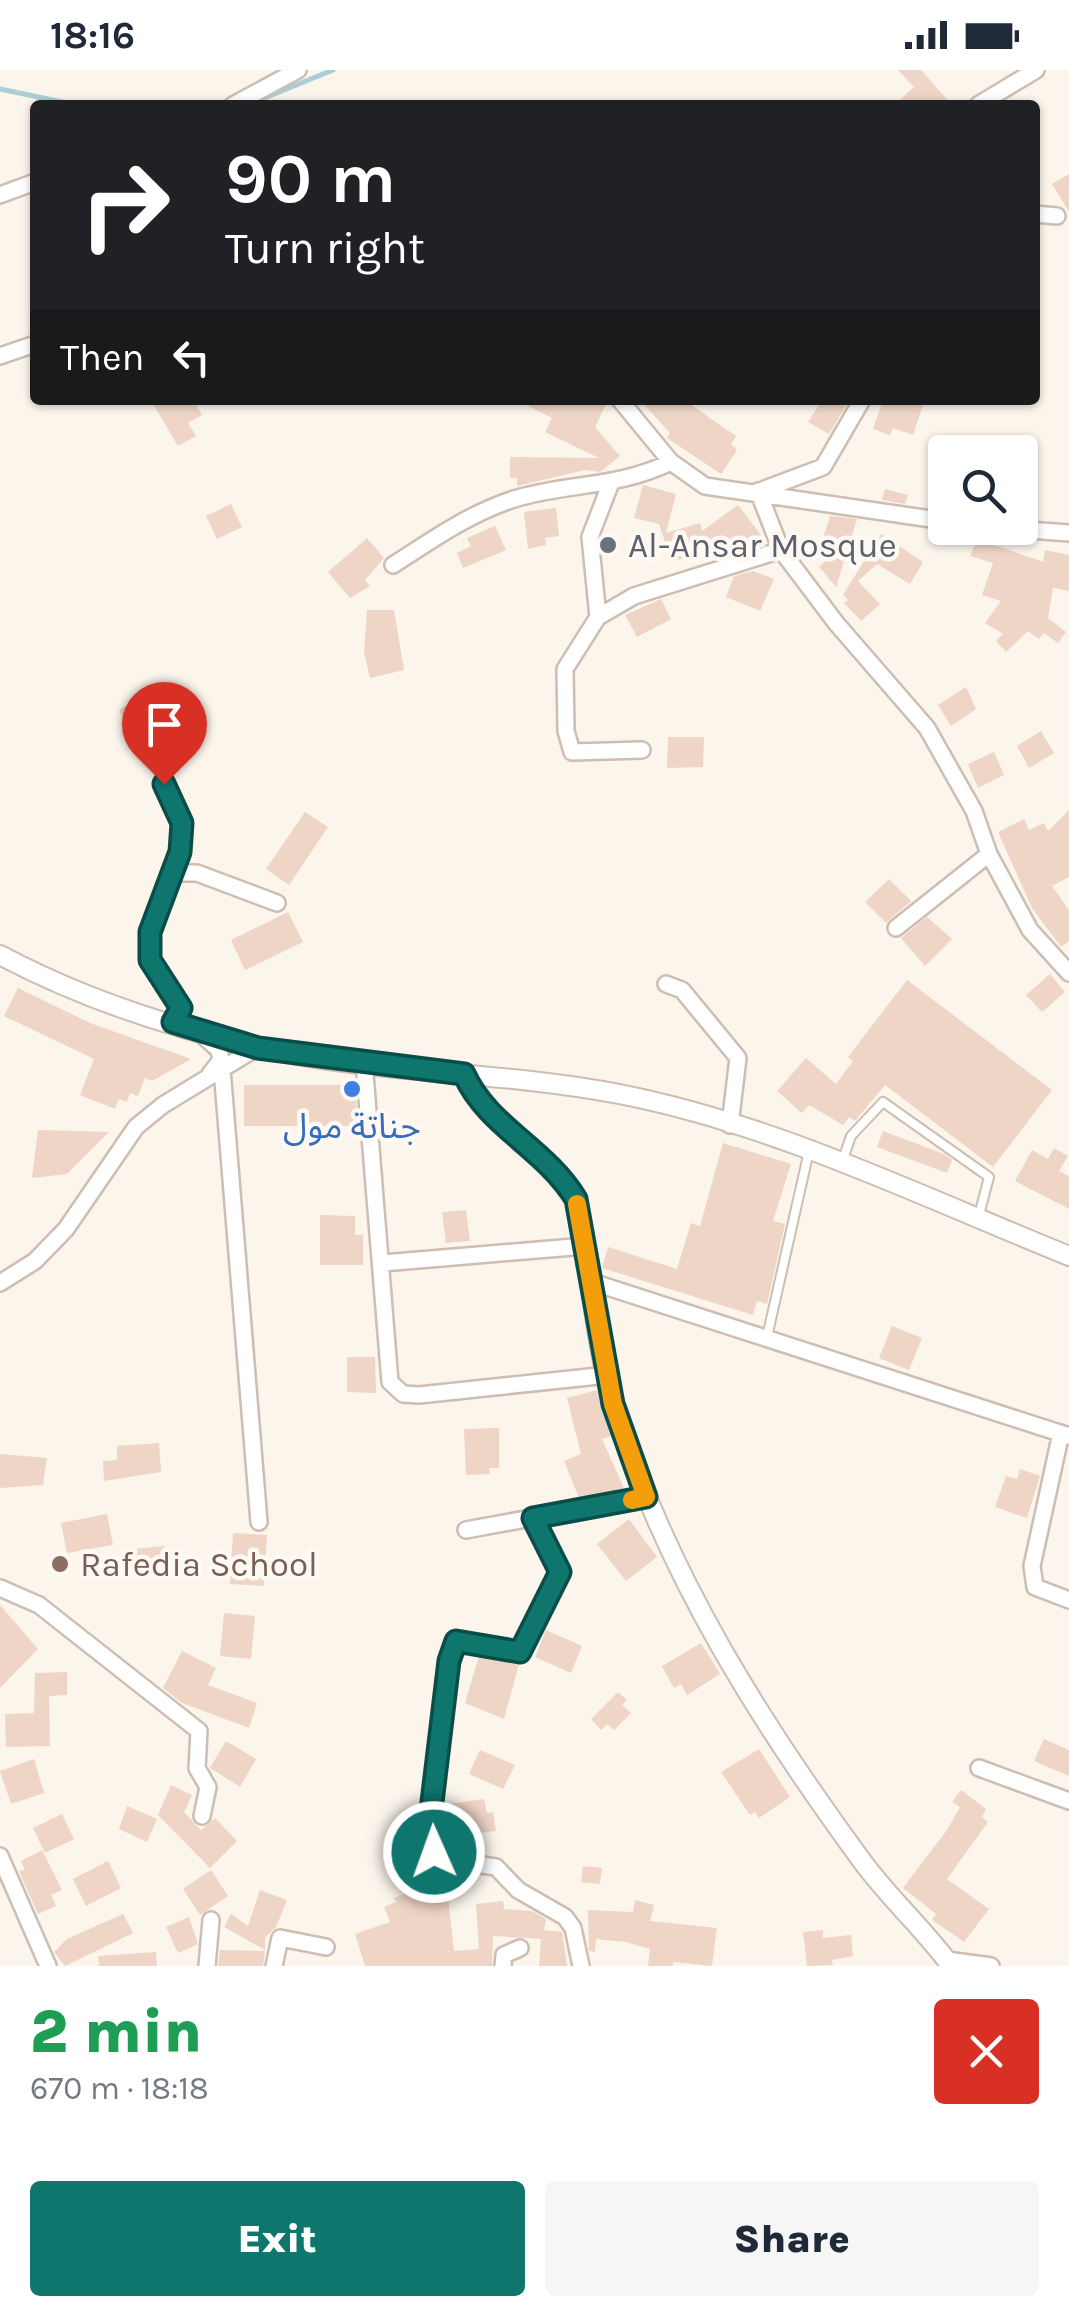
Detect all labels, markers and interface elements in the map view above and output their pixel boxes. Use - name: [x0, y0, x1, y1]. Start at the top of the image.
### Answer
- text: 18:16: [50, 13, 135, 58]
- text: 90 m: [225, 138, 396, 220]
- icon: right: [60, 140, 190, 270]
- text: Turn right: [225, 222, 425, 274]
- icon: left: [164, 330, 219, 385]
- text: Then: [60, 335, 144, 380]
- map controls: [928, 435, 1038, 545]
- button: search: [928, 435, 1038, 545]
- place label: Al-Ansar Mosque: [628, 525, 897, 566]
- marker: Al-Ansar Mosque: [597, 534, 619, 556]
- pin: [122, 682, 207, 785]
- icon: arrive: [137, 697, 192, 752]
- marker: جناتة مول: [341, 1078, 363, 1100]
- place label: جناتة مول: [283, 1106, 421, 1147]
- place label: Rafedia School: [80, 1544, 318, 1585]
- marker: Rafedia School: [49, 1553, 71, 1575]
- position arrow: [382, 1800, 486, 1904]
- text: 2 min: [30, 1997, 202, 2067]
- button: close: [934, 1999, 1039, 2104]
- text: 670 m · 18:18: [30, 2070, 209, 2107]
- button: Exit: [30, 2181, 525, 2296]
- button: Share: [545, 2181, 1039, 2296]

